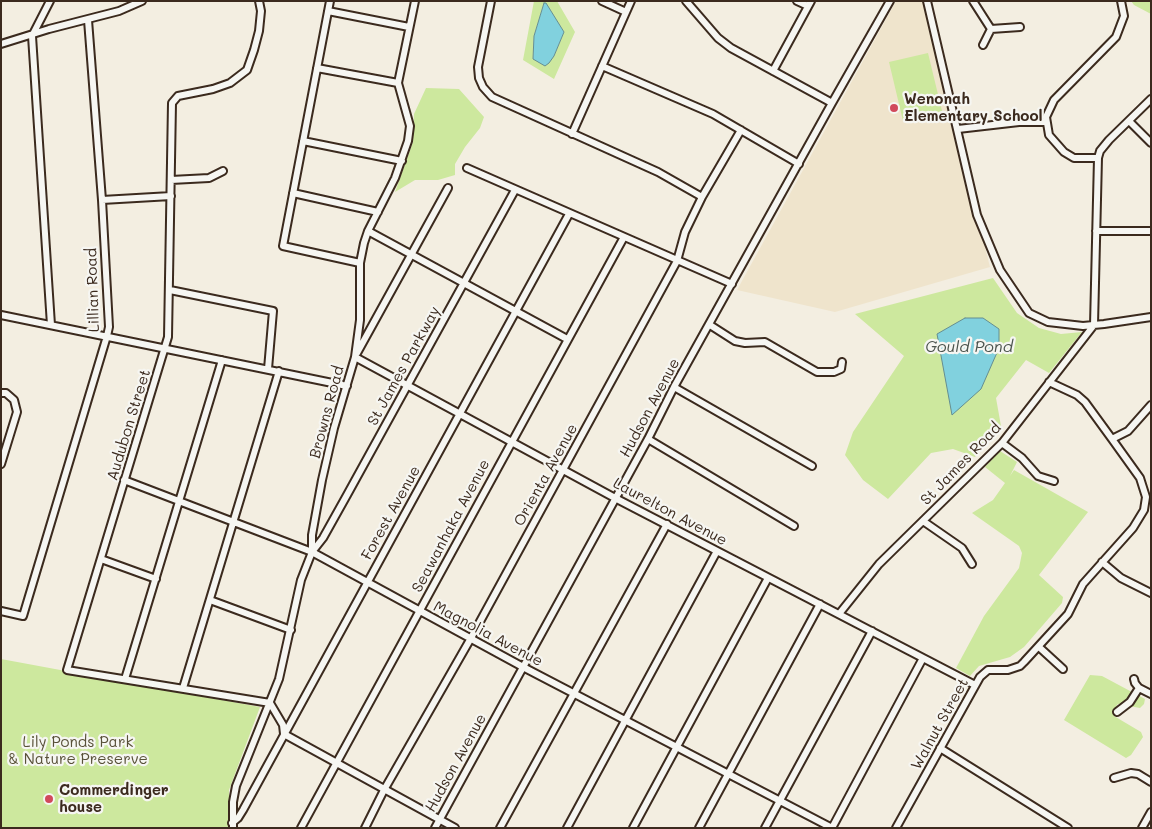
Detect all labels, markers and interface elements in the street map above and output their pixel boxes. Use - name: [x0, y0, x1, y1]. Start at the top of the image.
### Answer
- place label: Wenonah Elementary School: [904, 90, 1043, 125]
- marker: Wenonah Elementary School: [888, 102, 900, 114]
- street label: Lillian Road: [83, 248, 103, 332]
- street label: St James Parkway: [364, 303, 444, 429]
- water label: Gould Pond: [925, 337, 1013, 357]
- street label: Hudson Avenue: [616, 355, 684, 461]
- street label: Browns Road: [306, 364, 348, 460]
- street label: Audubon Street: [103, 367, 155, 483]
- street label: St James Road: [917, 419, 1005, 509]
- street label: Orienta Avenue: [510, 421, 582, 529]
- street label: Seawanhaka Avenue: [408, 456, 494, 596]
- street label: Forest Avenue: [358, 463, 424, 563]
- street label: Laurelton Avenue: [610, 474, 730, 550]
- street label: Magnolia Avenue: [430, 598, 546, 670]
- street label: Walnut Street: [907, 675, 973, 773]
- street label: Hudson Avenue: [422, 711, 490, 815]
- park label: Lily Ponds Park & Nature Preserve: [8, 733, 148, 768]
- place label: Commerdinger house: [59, 781, 169, 816]
- marker: Commerdinger house: [43, 793, 55, 805]

